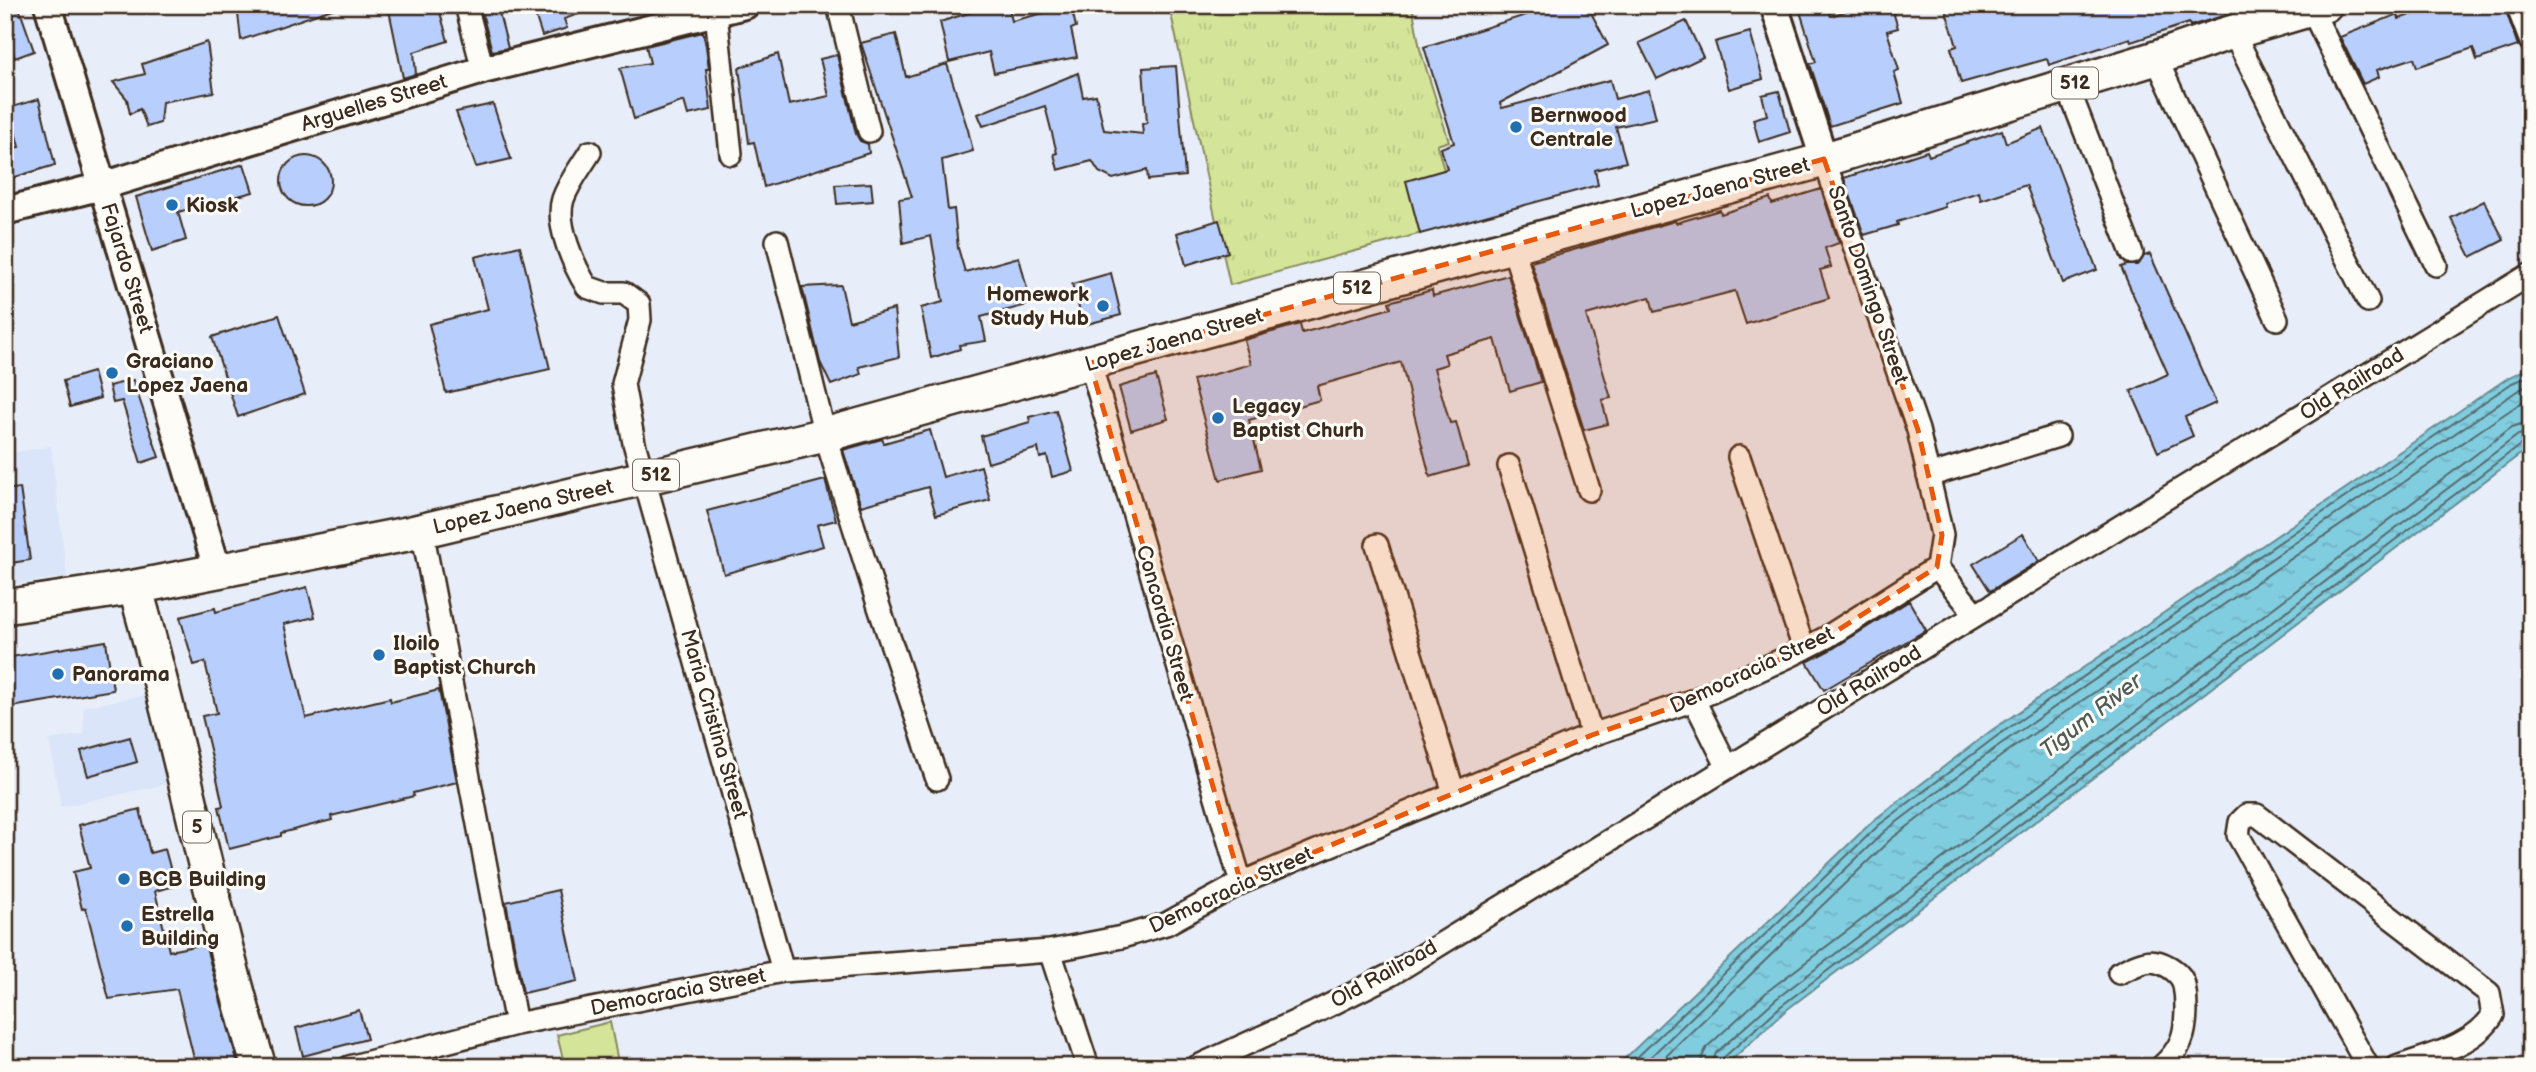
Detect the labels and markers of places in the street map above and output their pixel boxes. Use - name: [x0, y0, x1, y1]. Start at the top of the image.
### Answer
- place label: Bernwood Centrale: [1530, 103, 1627, 152]
- marker: Bernwood Centrale: [1508, 119, 1524, 135]
- place label: Kiosk: [186, 193, 238, 218]
- marker: Kiosk: [164, 197, 180, 213]
- place label: Homework Study Hub: [987, 282, 1089, 331]
- marker: Homework Study Hub: [1095, 298, 1111, 314]
- place label: Graciano Lopez Jaena: [126, 349, 248, 398]
- marker: Graciano Lopez Jaena: [104, 365, 120, 381]
- place label: Legacy Baptist Churh: [1232, 394, 1364, 443]
- marker: Legacy Baptist Churh: [1210, 410, 1226, 426]
- place label: Iloilo Baptist Church: [393, 631, 536, 680]
- marker: Iloilo Baptist Church: [371, 647, 387, 663]
- place label: Panorama: [72, 662, 170, 687]
- marker: Panorama: [50, 666, 66, 682]
- place label: BCB Building: [138, 867, 266, 892]
- marker: BCB Building: [116, 871, 132, 887]
- place label: Estrella Building: [141, 902, 219, 951]
- marker: Estrella Building: [119, 918, 135, 934]

